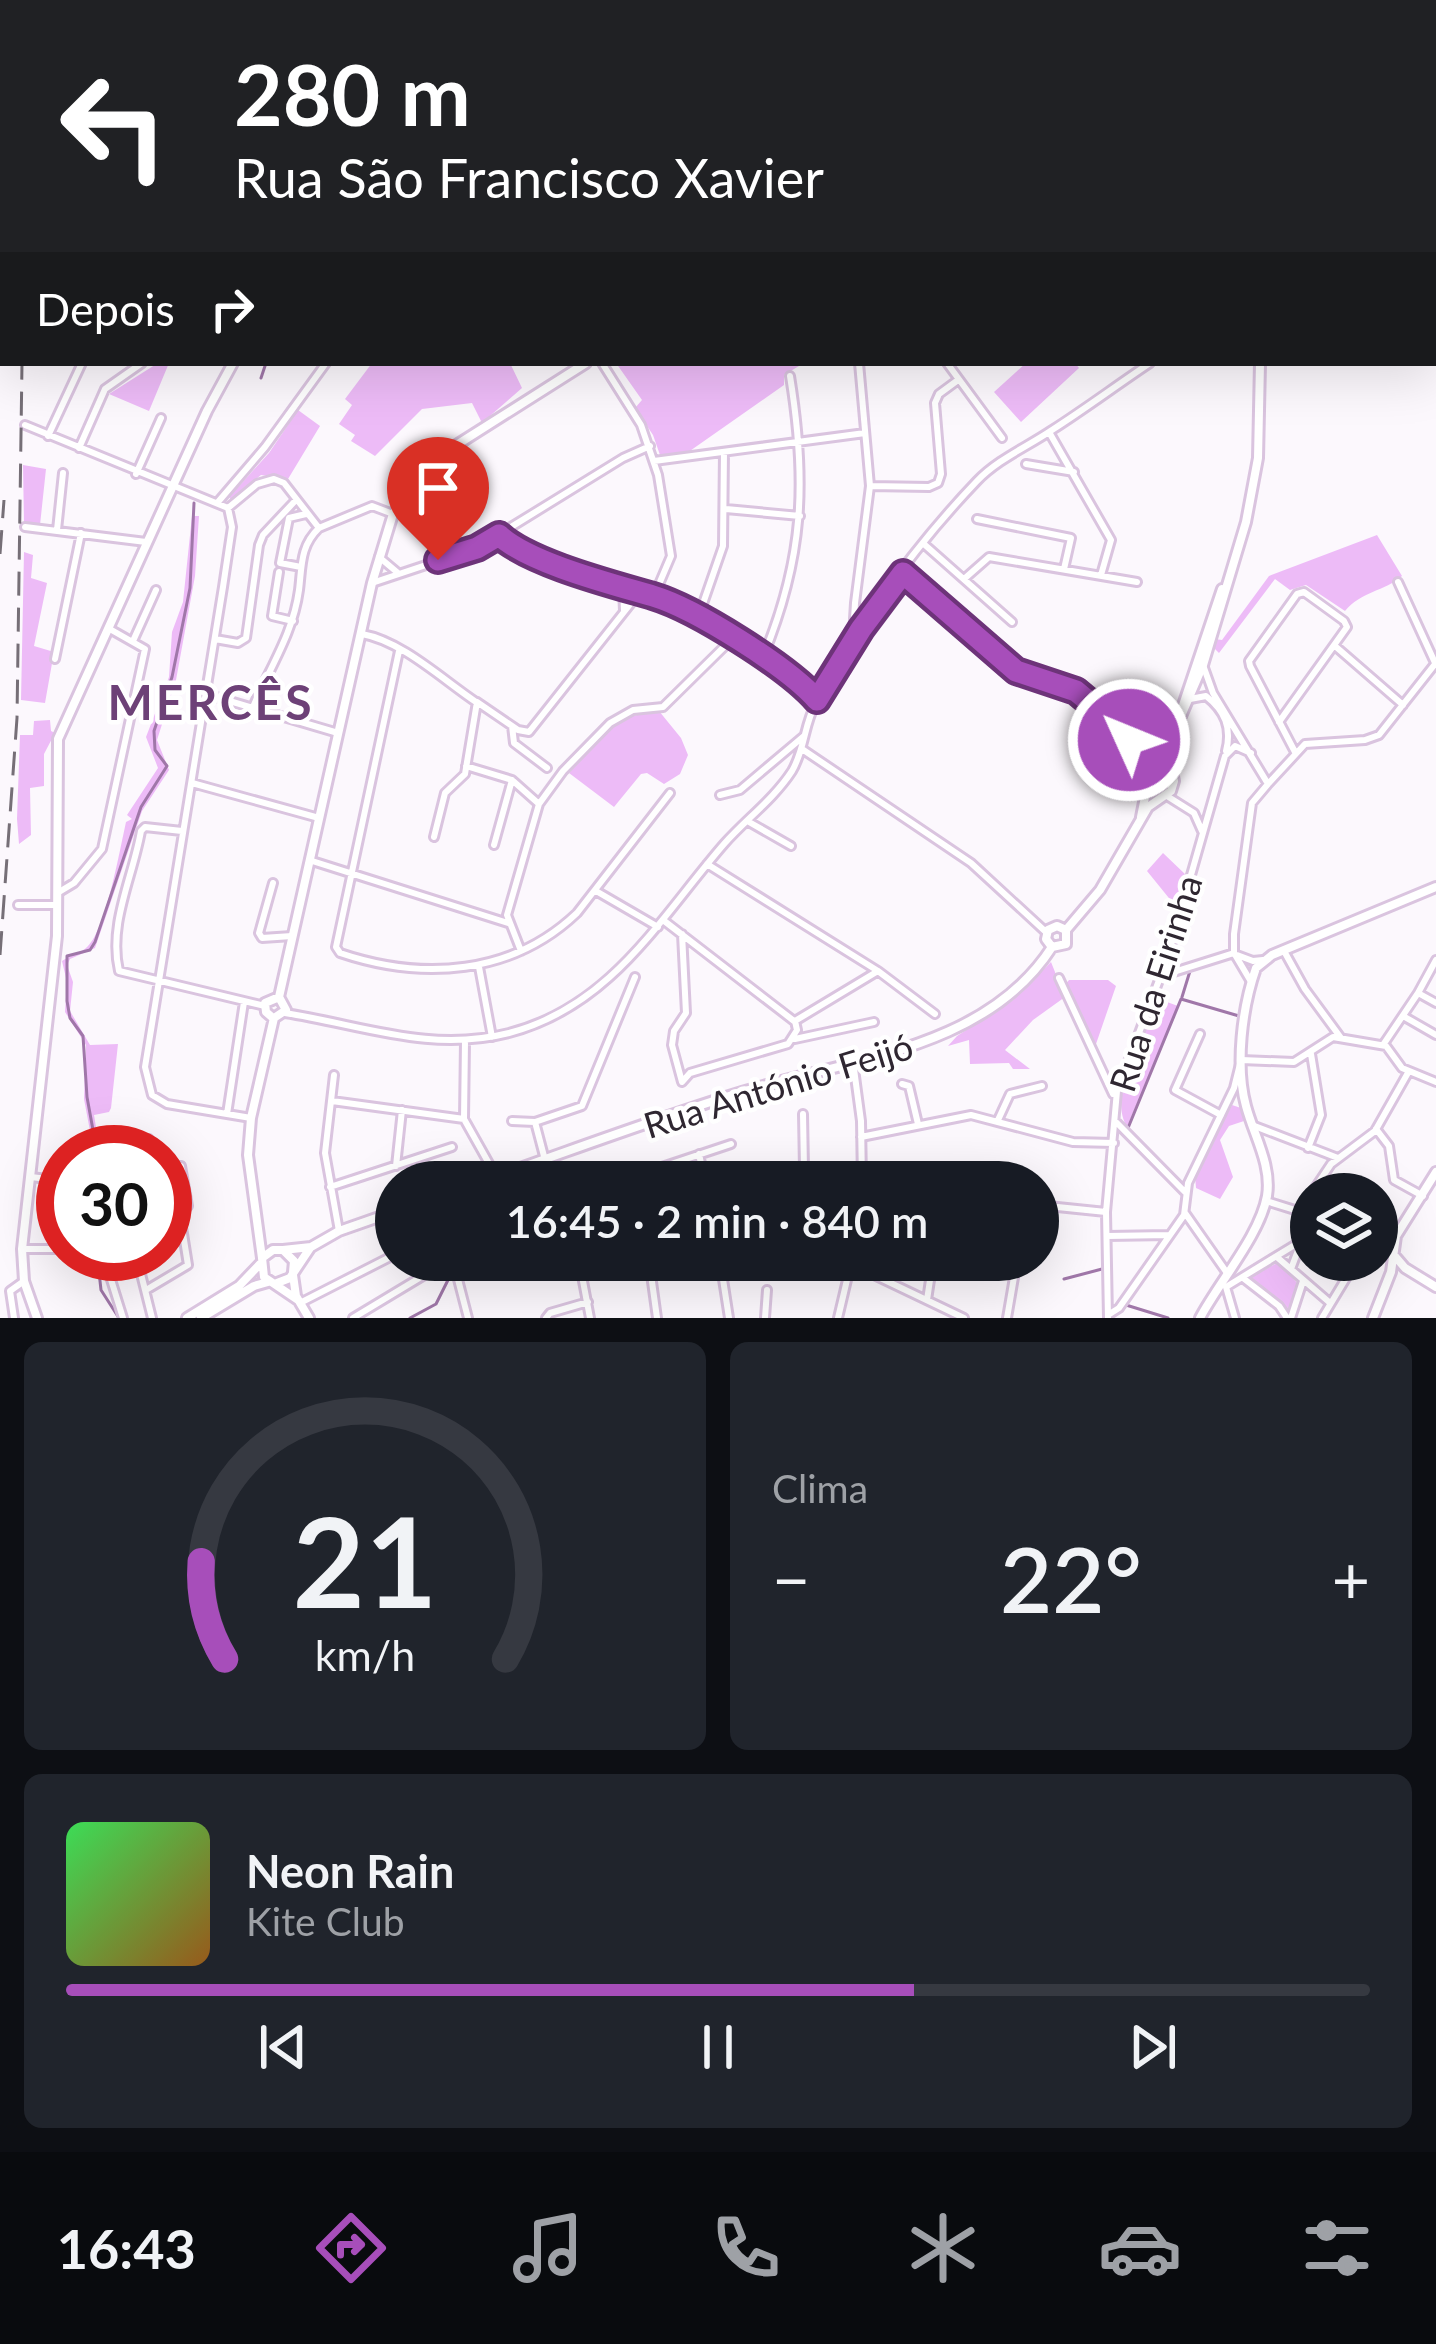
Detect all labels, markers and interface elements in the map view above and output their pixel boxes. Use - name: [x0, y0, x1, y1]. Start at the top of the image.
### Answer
- text: 280 m: [234, 43, 471, 144]
- icon: left: [36, 48, 192, 204]
- text: Rua São Francisco Xavier: [234, 145, 824, 210]
- icon: right: [199, 276, 265, 342]
- text: Depois: [36, 282, 175, 336]
- pin: [387, 437, 489, 560]
- icon: arrive: [405, 455, 471, 521]
- district label: MERCÊS: [107, 673, 315, 730]
- position arrow: [1066, 677, 1192, 803]
- street label: Rua da Eirinha: [1099, 869, 1211, 1097]
- street label: Rua António Feijó: [638, 1023, 918, 1147]
- speed limit sign: 30: [36, 1125, 192, 1281]
- map controls: [1290, 1173, 1398, 1281]
- button: layers: [1290, 1173, 1398, 1281]
- text: 16:45 · 2 min · 840 m: [506, 1194, 928, 1248]
- text: Clima: [772, 1465, 868, 1511]
- text: 21: [293, 1485, 437, 1635]
- text: 22°: [1000, 1524, 1142, 1632]
- text: −: [772, 1539, 810, 1618]
- text: +: [1332, 1539, 1370, 1618]
- text: km/h: [315, 1629, 415, 1680]
- text: Neon Rain: [246, 1844, 454, 1898]
- text: Kite Club: [246, 1898, 405, 1944]
- icon: previous: [250, 2014, 316, 2080]
- icon: pause: [685, 2014, 751, 2080]
- icon: next: [1120, 2014, 1186, 2080]
- icon: directions: [309, 2206, 393, 2290]
- icon: music: [506, 2206, 590, 2290]
- icon: phone: [704, 2206, 788, 2290]
- icon: climate: [901, 2206, 985, 2290]
- icon: car: [1098, 2206, 1182, 2290]
- icon: filters: [1295, 2206, 1379, 2290]
- text: 16:43: [57, 2216, 196, 2281]

